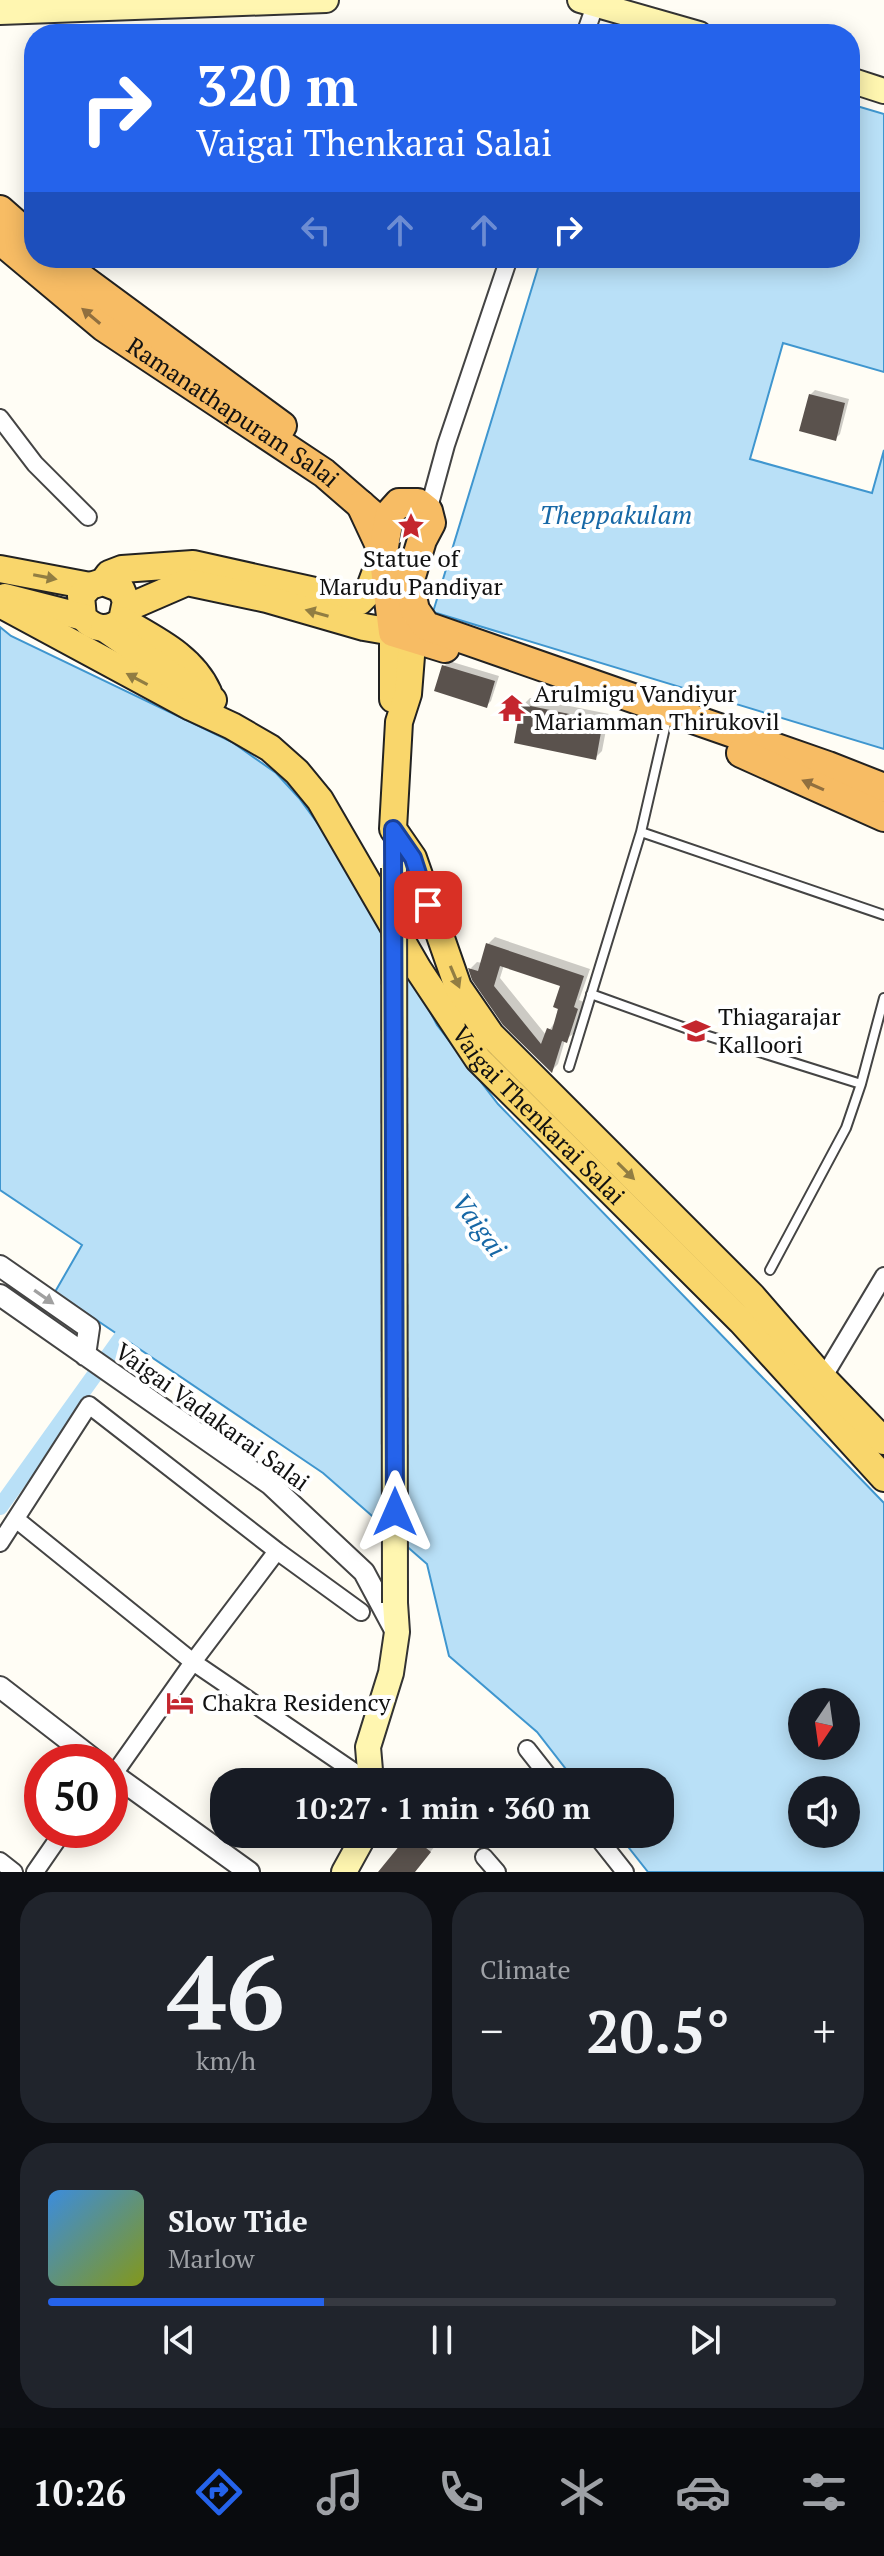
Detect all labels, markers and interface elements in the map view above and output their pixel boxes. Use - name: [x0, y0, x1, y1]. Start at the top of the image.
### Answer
- text: 320 m: [196, 48, 358, 122]
- icon: right: [64, 56, 168, 160]
- text: Vaigai Thenkarai Salai: [196, 119, 552, 166]
- icon: left: [294, 208, 338, 252]
- icon: ahead: [378, 208, 422, 252]
- icon: ahead: [462, 208, 506, 252]
- icon: right: [546, 208, 590, 252]
- one-way arrow: [81, 308, 101, 325]
- street label: Ramanathapuram Salai: [121, 329, 346, 494]
- water label: Theppakulam: [540, 497, 692, 531]
- place icon: Statue of Marudu Pandiyar: [396, 511, 426, 541]
- place label: Statue of Marudu Pandiyar: [319, 542, 504, 602]
- one-way arrow: [33, 572, 58, 584]
- one-way arrow: [305, 606, 329, 619]
- one-way arrow: [125, 672, 148, 685]
- place label: Arulmigu Vandiyur Mariamman Thirukovil: [534, 677, 780, 737]
- temple icon: Arulmigu Vandiyur Mariamman Thirukovil: [497, 693, 527, 723]
- one-way arrow: [801, 778, 824, 792]
- pin: [394, 871, 462, 939]
- icon: arrive: [406, 883, 450, 927]
- one-way arrow: [449, 965, 462, 989]
- place label: Thiagarajar Kalloori: [718, 1000, 841, 1060]
- school or university icon: Thiagarajar Kalloori: [681, 1016, 711, 1046]
- street label: Vaigai Thenkarai Salai: [445, 1019, 632, 1211]
- one-way arrow: [617, 1161, 635, 1180]
- water label: Vaigai: [445, 1186, 514, 1263]
- one-way arrow: [34, 1289, 55, 1304]
- street label: Vaigai Vadakarai Salai: [109, 1335, 316, 1498]
- position arrow: [353, 1470, 437, 1554]
- place label: Chakra Residency: [202, 1686, 392, 1718]
- hotel icon: Chakra Residency: [165, 1688, 195, 1718]
- north arrow: [788, 1688, 860, 1760]
- map controls: [788, 1688, 860, 1848]
- speed limit sign: 50: [24, 1744, 128, 1848]
- button: sound: [788, 1776, 860, 1848]
- text: 10:27 · 1 min · 360 m: [294, 1788, 590, 1828]
- text: 46: [167, 1922, 285, 2060]
- text: Climate: [480, 1952, 571, 1986]
- text: 20.5°: [586, 1991, 730, 2070]
- text: −: [480, 2001, 503, 2060]
- text: +: [813, 2001, 836, 2060]
- text: km/h: [196, 2043, 256, 2077]
- text: Slow Tide: [168, 2201, 308, 2241]
- text: Marlow: [168, 2241, 254, 2275]
- icon: previous: [157, 2318, 201, 2362]
- icon: pause: [420, 2318, 464, 2362]
- icon: next: [683, 2318, 727, 2362]
- icon: directions: [191, 2464, 247, 2520]
- icon: music: [312, 2464, 368, 2520]
- icon: phone: [433, 2464, 489, 2520]
- icon: climate: [554, 2464, 610, 2520]
- icon: car: [675, 2464, 731, 2520]
- icon: filters: [796, 2464, 852, 2520]
- text: 10:26: [32, 2469, 126, 2516]

